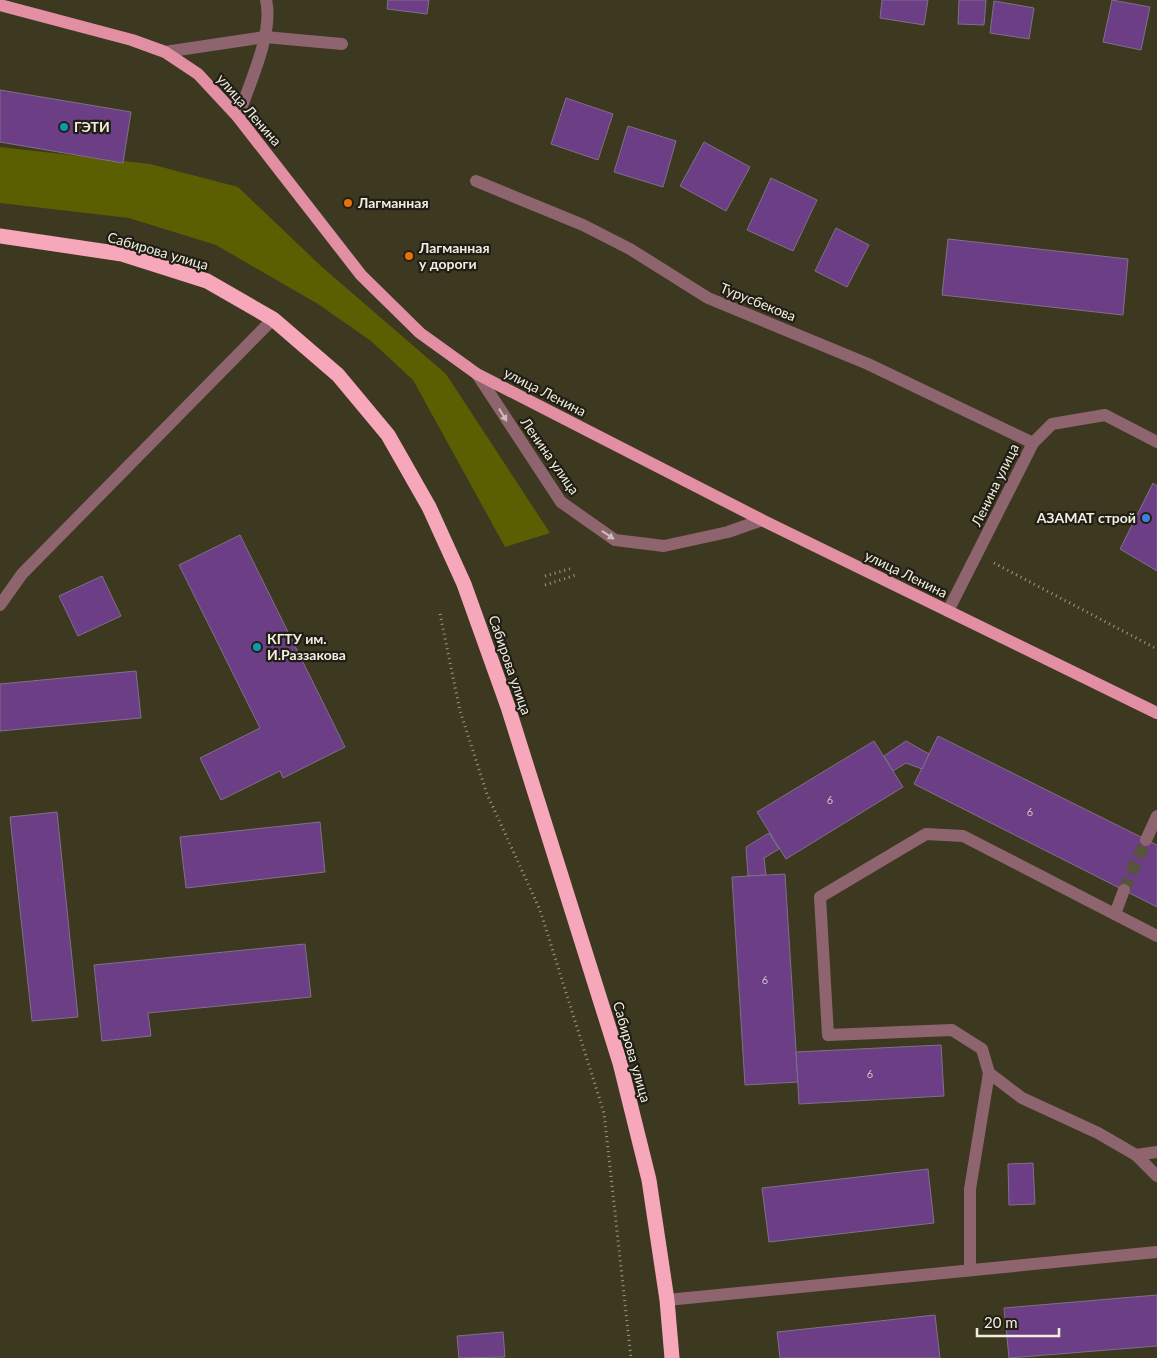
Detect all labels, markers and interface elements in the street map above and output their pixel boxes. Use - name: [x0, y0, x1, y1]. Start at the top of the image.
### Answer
- street label: улица Ленина: [213, 70, 285, 149]
- place label: ГЭТИ: [74, 118, 110, 135]
- marker: ГЭТИ: [58, 121, 70, 133]
- place label: Лагманная: [357, 194, 429, 211]
- marker: Лагманная: [342, 197, 354, 209]
- street label: Сабирова улица: [106, 228, 211, 273]
- place label: Лагманная у дороги: [418, 239, 490, 272]
- marker: Лагманная у дороги: [403, 250, 415, 262]
- street label: Турусбекова: [718, 279, 798, 324]
- street label: улица Ленина: [501, 364, 589, 420]
- one-way arrow: [498, 408, 508, 422]
- street label: Ленина улица: [517, 413, 583, 497]
- street label: Ленина улица: [967, 441, 1022, 530]
- place label: АЗАМАТ строй: [1036, 509, 1136, 526]
- marker: АЗАМАТ строй: [1140, 512, 1152, 524]
- one-way arrow: [601, 530, 615, 540]
- street label: улица Ленина: [862, 546, 950, 601]
- street label: Сабирова улица: [485, 613, 535, 717]
- place label: КГТУ им. И.Раззакова: [267, 630, 346, 663]
- marker: КГТУ им. И.Раззакова: [251, 641, 263, 653]
- house number: 6: [827, 793, 833, 806]
- house number: 6: [1027, 805, 1033, 818]
- house number: 6: [762, 973, 768, 986]
- street label: Сабирова улица: [610, 999, 655, 1104]
- house number: 6: [867, 1067, 873, 1080]
- scale bar: [977, 1306, 1060, 1338]
- text: 20 m: [984, 1313, 1018, 1331]

